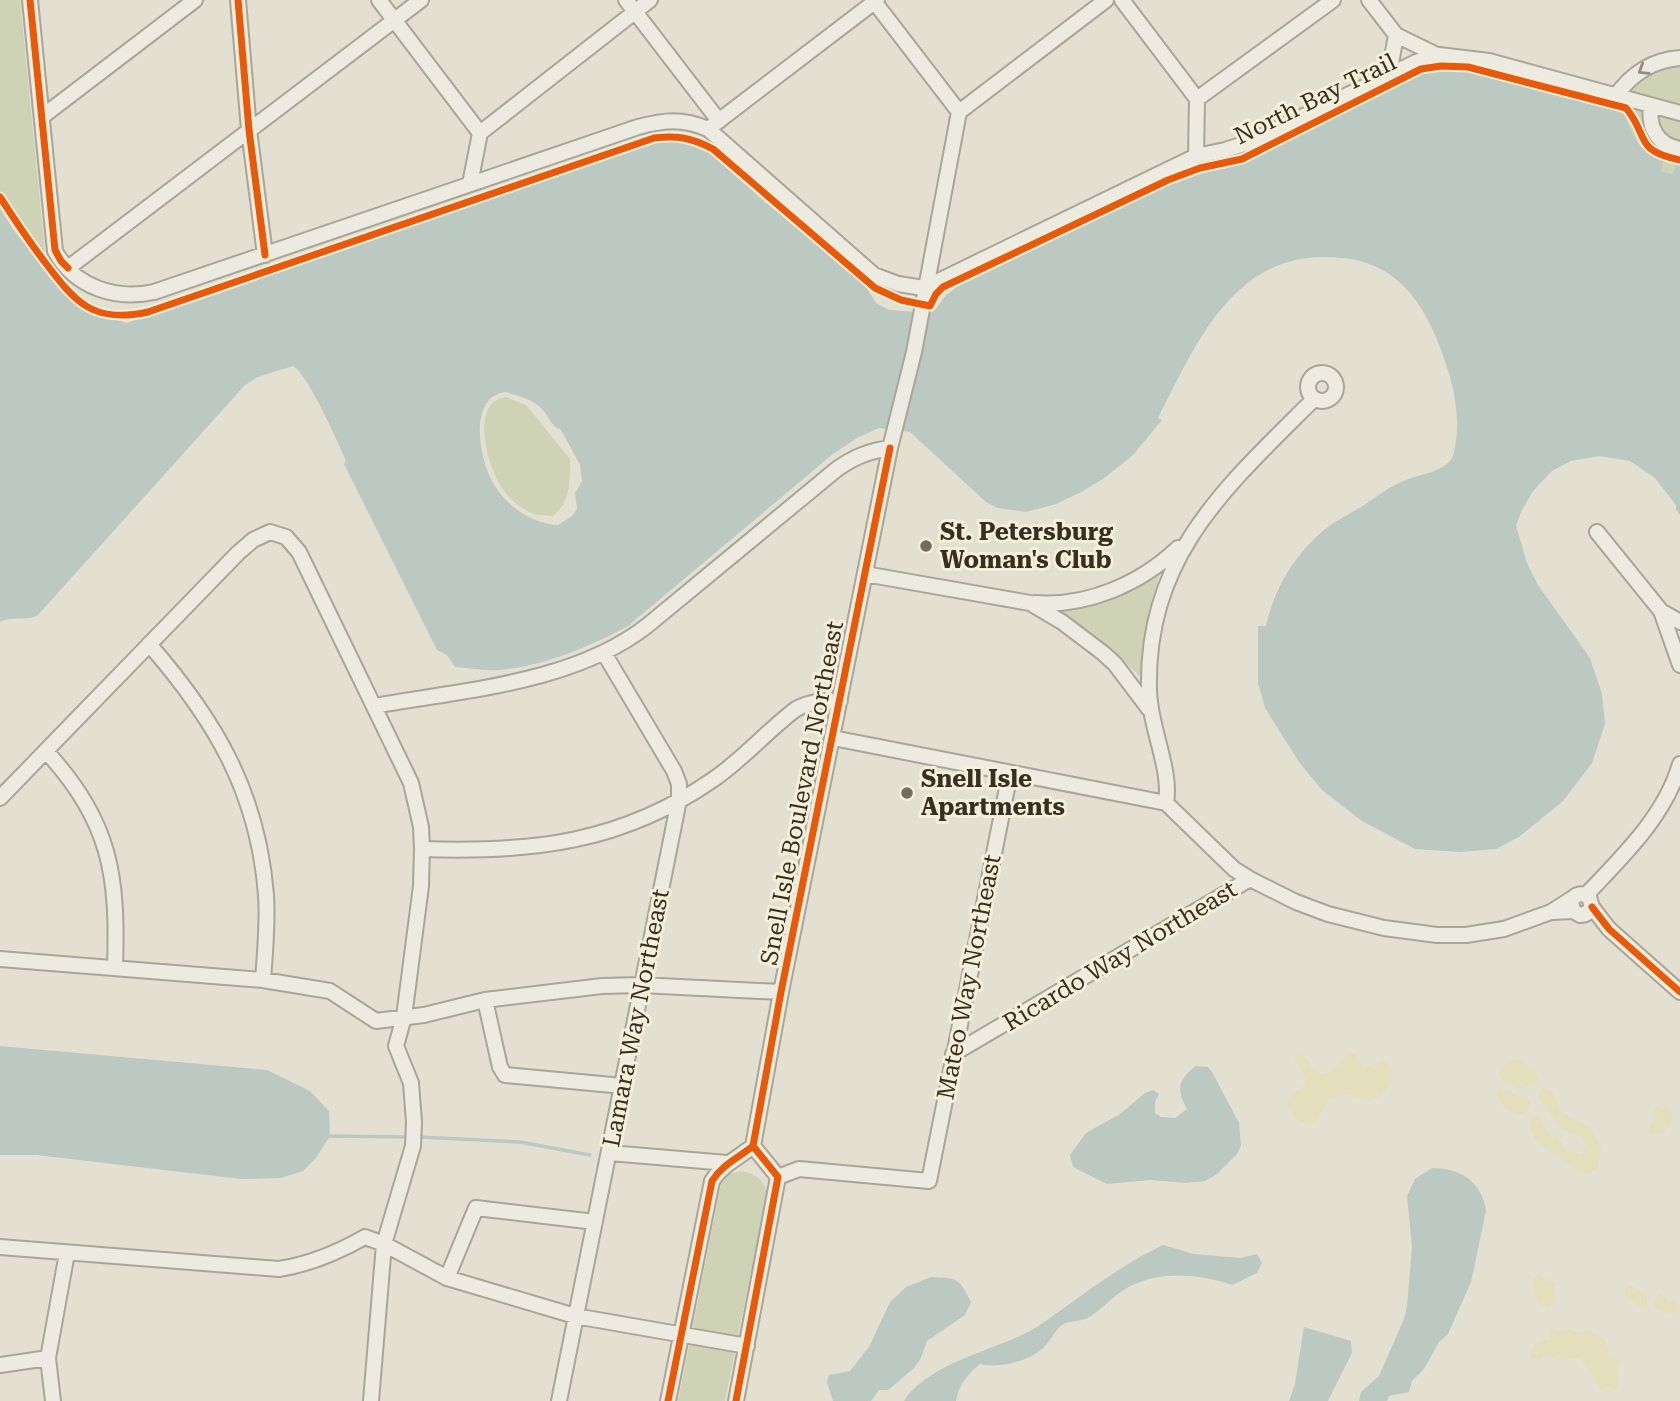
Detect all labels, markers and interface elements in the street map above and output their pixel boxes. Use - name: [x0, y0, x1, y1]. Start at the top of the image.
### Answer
- street label: North Bay Trail: [1230, 48, 1400, 150]
- one-way arrow: [1638, 62, 1651, 75]
- place label: St. Petersburg Woman's Club: [940, 518, 1113, 574]
- marker: St. Petersburg Woman's Club: [918, 538, 934, 554]
- street label: Snell Isle Boulevard Northeast: [755, 619, 849, 967]
- place label: Snell Isle Apartments: [921, 765, 1065, 821]
- marker: Snell Isle Apartments: [899, 785, 915, 801]
- street label: Mateo Way Northeast: [931, 852, 1007, 1102]
- street label: Ricardo Way Northeast: [998, 875, 1242, 1037]
- street label: Lamara Way Northeast: [597, 886, 675, 1150]

